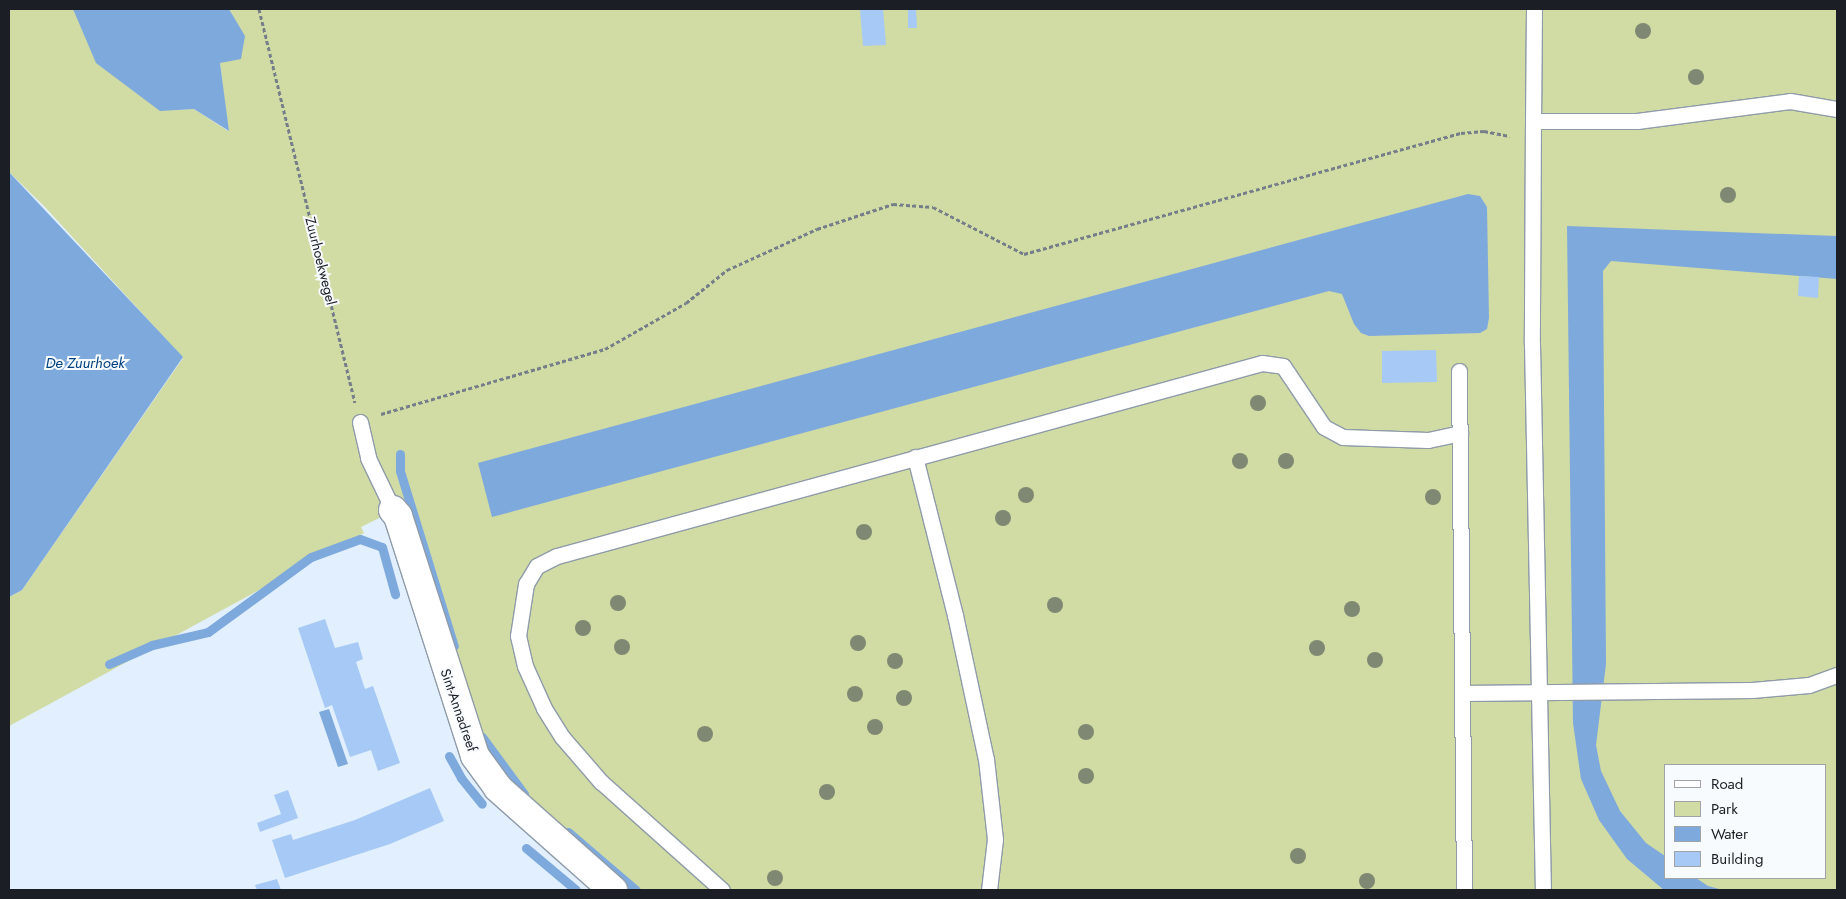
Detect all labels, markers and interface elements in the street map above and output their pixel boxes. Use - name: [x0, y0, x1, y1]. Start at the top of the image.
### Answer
- street label: Zuurhoekwegel: [302, 215, 340, 307]
- water label: De Zuurhoek: [45, 355, 125, 373]
- street label: Sint-Annadreef: [437, 666, 481, 754]
- legend: [1664, 764, 1826, 879]
- text: Road: [1711, 773, 1743, 795]
- text: Park: [1711, 798, 1738, 820]
- text: Water: [1711, 823, 1748, 845]
- text: Building: [1711, 848, 1763, 870]

